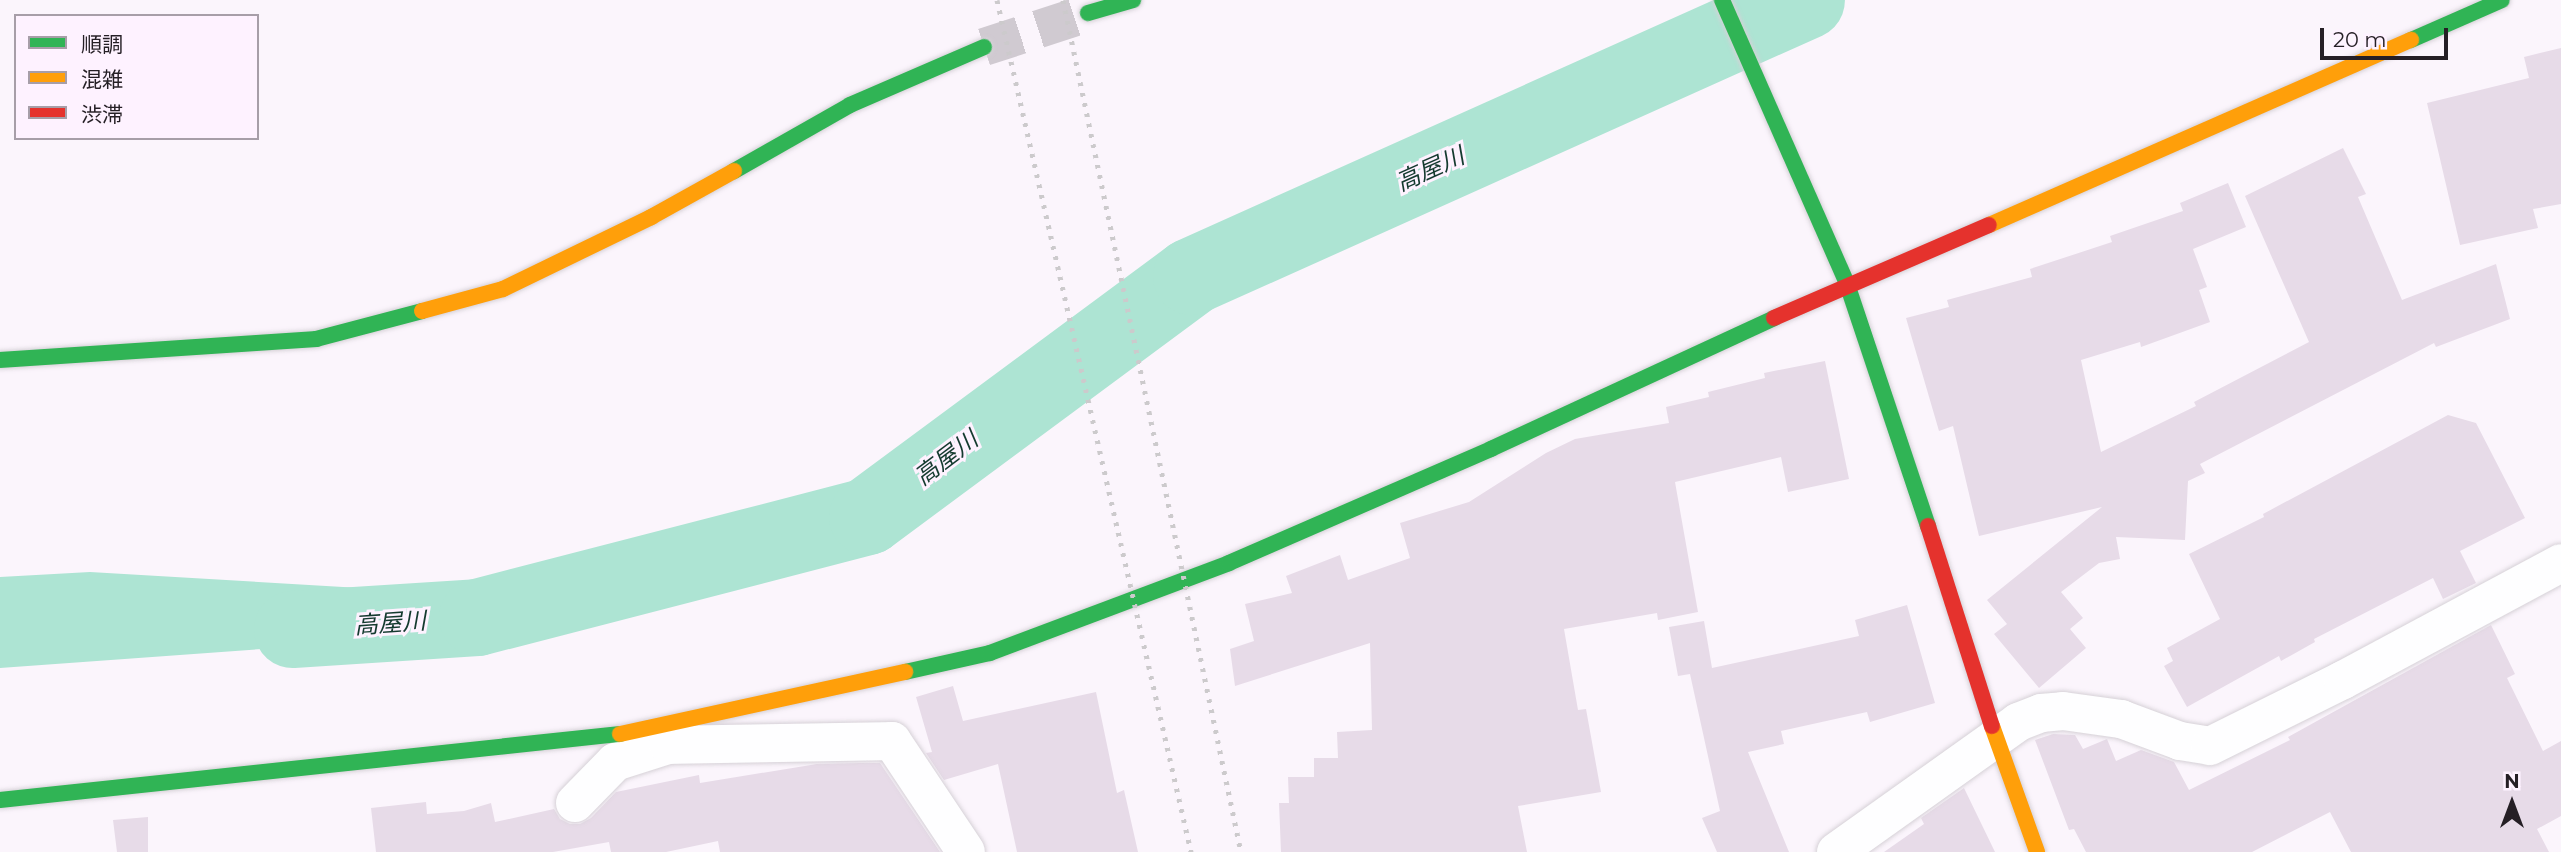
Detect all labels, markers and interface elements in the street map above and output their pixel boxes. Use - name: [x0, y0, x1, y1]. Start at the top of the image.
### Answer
- legend: [14, 14, 259, 140]
- scale bar: [2323, 14, 2451, 58]
- text: 20 m: [2333, 27, 2387, 52]
- text: 順調: [81, 32, 123, 57]
- text: 混雑: [81, 67, 123, 92]
- text: 渋滞: [81, 102, 123, 127]
- water label: 高屋川: [1391, 141, 1469, 197]
- water label: 高屋川: [909, 425, 983, 491]
- water label: 高屋川: [353, 606, 427, 640]
- north arrow: [2477, 768, 2547, 838]
- text: N: [2504, 770, 2520, 793]

